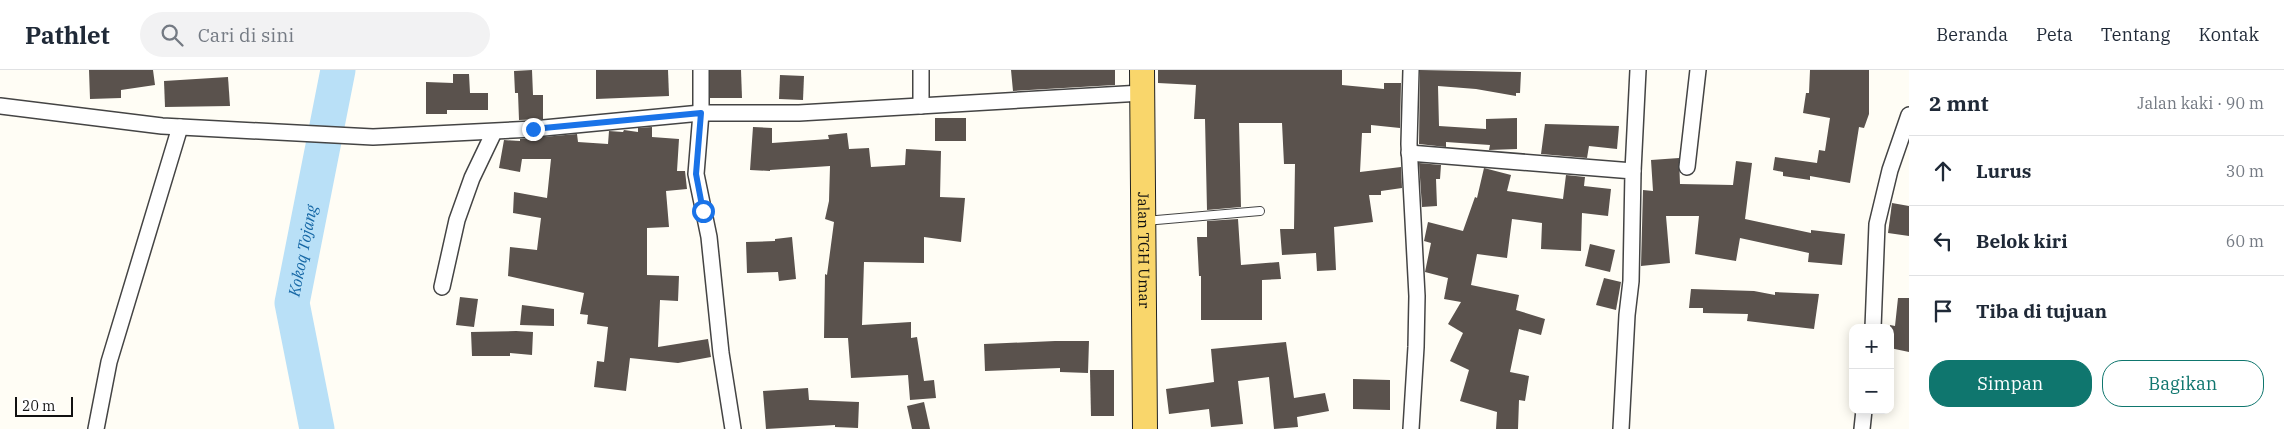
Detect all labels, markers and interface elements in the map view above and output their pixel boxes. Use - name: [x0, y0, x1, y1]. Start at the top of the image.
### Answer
- search box: [140, 12, 490, 57]
- text: Pathlet: [25, 19, 110, 51]
- icon: search: [158, 21, 186, 49]
- text: Cari di sini: [198, 23, 294, 47]
- text: Beranda: [1936, 23, 2008, 46]
- text: Peta: [2036, 23, 2073, 46]
- text: Tentang: [2101, 23, 2170, 46]
- text: Kontak: [2198, 23, 2259, 46]
- text: 2 mnt: [1929, 89, 1989, 117]
- text: Jalan kaki · 90 m: [2137, 93, 2264, 113]
- route end: [522, 118, 545, 141]
- icon: ahead: [1929, 157, 1957, 185]
- text: Lurus: [1976, 159, 2031, 183]
- text: 30 m: [2226, 161, 2264, 181]
- street label: Jalan TGH Umar: [1134, 192, 1154, 309]
- route start: [692, 200, 715, 223]
- water label: Kokoq Tojang: [283, 203, 321, 299]
- icon: left: [1929, 227, 1957, 255]
- text: Belok kiri: [1976, 229, 2068, 253]
- text: 60 m: [2226, 231, 2264, 251]
- icon: arrive: [1929, 297, 1957, 325]
- text: Tiba di tujuan: [1976, 299, 2107, 323]
- map controls: [1849, 324, 1894, 414]
- button: +: [1849, 324, 1894, 369]
- button: Simpan: [1929, 360, 2092, 407]
- button: Bagikan: [2102, 360, 2264, 407]
- button: −: [1849, 369, 1894, 414]
- scale bar: [15, 394, 72, 417]
- text: 20 m: [22, 397, 55, 415]

